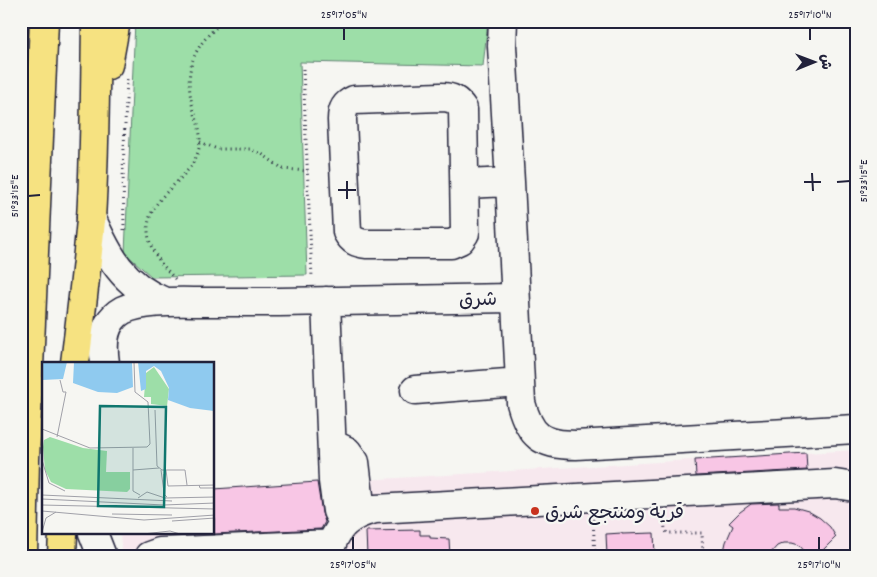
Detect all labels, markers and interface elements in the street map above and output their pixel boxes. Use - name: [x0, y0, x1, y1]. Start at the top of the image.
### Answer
- text: 25°17'05"N: [321, 7, 367, 24]
- text: 25°17'10"N: [788, 7, 832, 24]
- north arrow: [790, 38, 840, 88]
- text: ش: [815, 54, 835, 70]
- text: 51°33'15"E: [856, 159, 873, 202]
- text: 51°33'15"E: [7, 174, 24, 217]
- street label: شرق: [459, 287, 497, 315]
- inset map: [42, 362, 215, 534]
- place label: قرية ومنتجع شرق: [545, 500, 684, 528]
- marker: قرية ومنتجع شرق: [529, 505, 541, 517]
- text: 25°17'05"N: [330, 557, 376, 574]
- text: 25°17'10"N: [797, 557, 841, 574]

